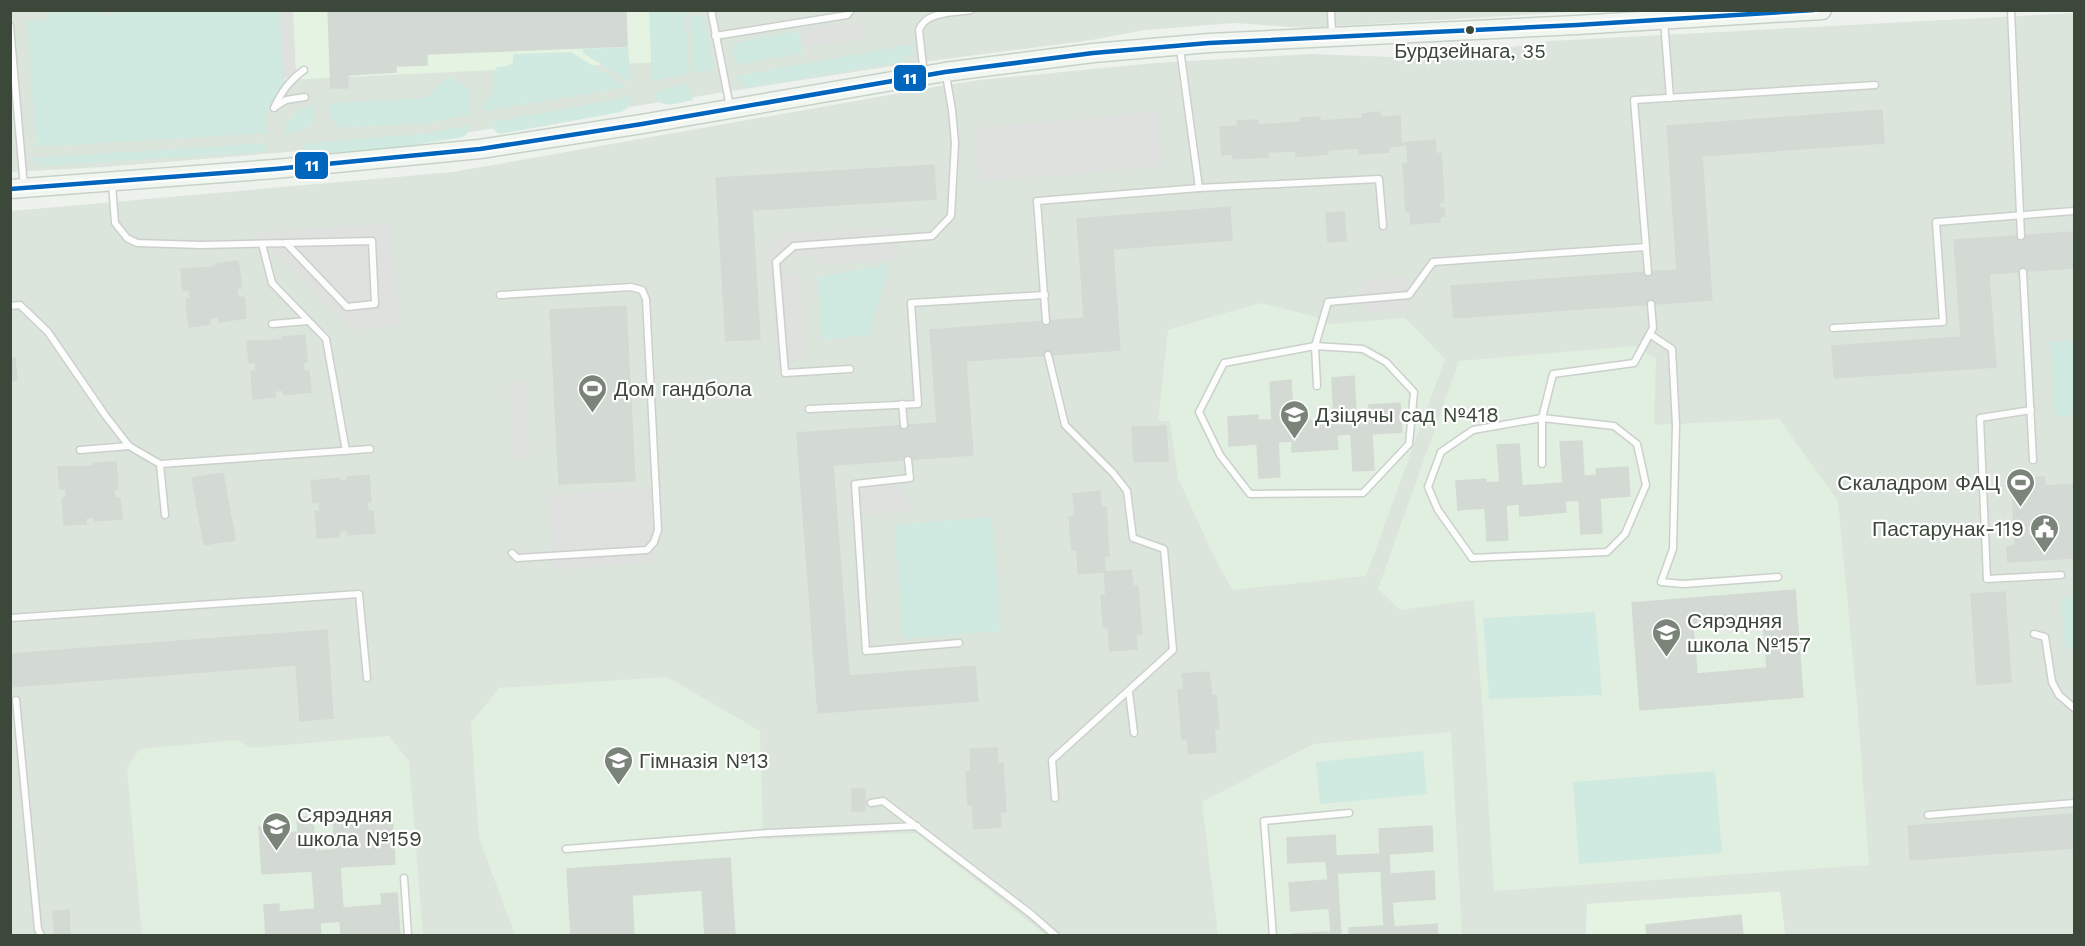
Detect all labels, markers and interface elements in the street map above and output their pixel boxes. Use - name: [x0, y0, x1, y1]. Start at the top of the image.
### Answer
- marker: Бурдзейнага, 35: [1464, 24, 1476, 36]
- place label: Бурдзейнага, 35: [1394, 39, 1546, 63]
- line badge: 11: [893, 64, 927, 92]
- text: 11: [903, 69, 917, 88]
- line badge: 11: [294, 151, 329, 180]
- text: 11: [305, 156, 319, 175]
- sports icon: Дом гандбола: [577, 372, 609, 414]
- place label: Дом гандбола: [614, 376, 752, 401]
- school or university icon: Дзіцячы сад №418: [1278, 398, 1310, 440]
- place label: Дзіцячы сад №418: [1315, 402, 1499, 427]
- sports icon: Скаладром ФАЦ: [2005, 466, 2037, 508]
- place label: Скаладром ФАЦ: [1837, 470, 2000, 495]
- public building icon: Пастарунак-119: [2029, 512, 2061, 554]
- place label: Пастарунак-119: [1872, 516, 2024, 541]
- place label: Сярэдняя школа №157: [1687, 608, 1811, 657]
- school or university icon: Сярэдняя школа №157: [1650, 616, 1682, 658]
- school or university icon: Гімназія №13: [602, 744, 634, 786]
- place label: Гімназія №13: [639, 748, 769, 773]
- place label: Сярэдняя школа №159: [297, 802, 422, 851]
- school or university icon: Сярэдняя школа №159: [260, 810, 292, 852]

